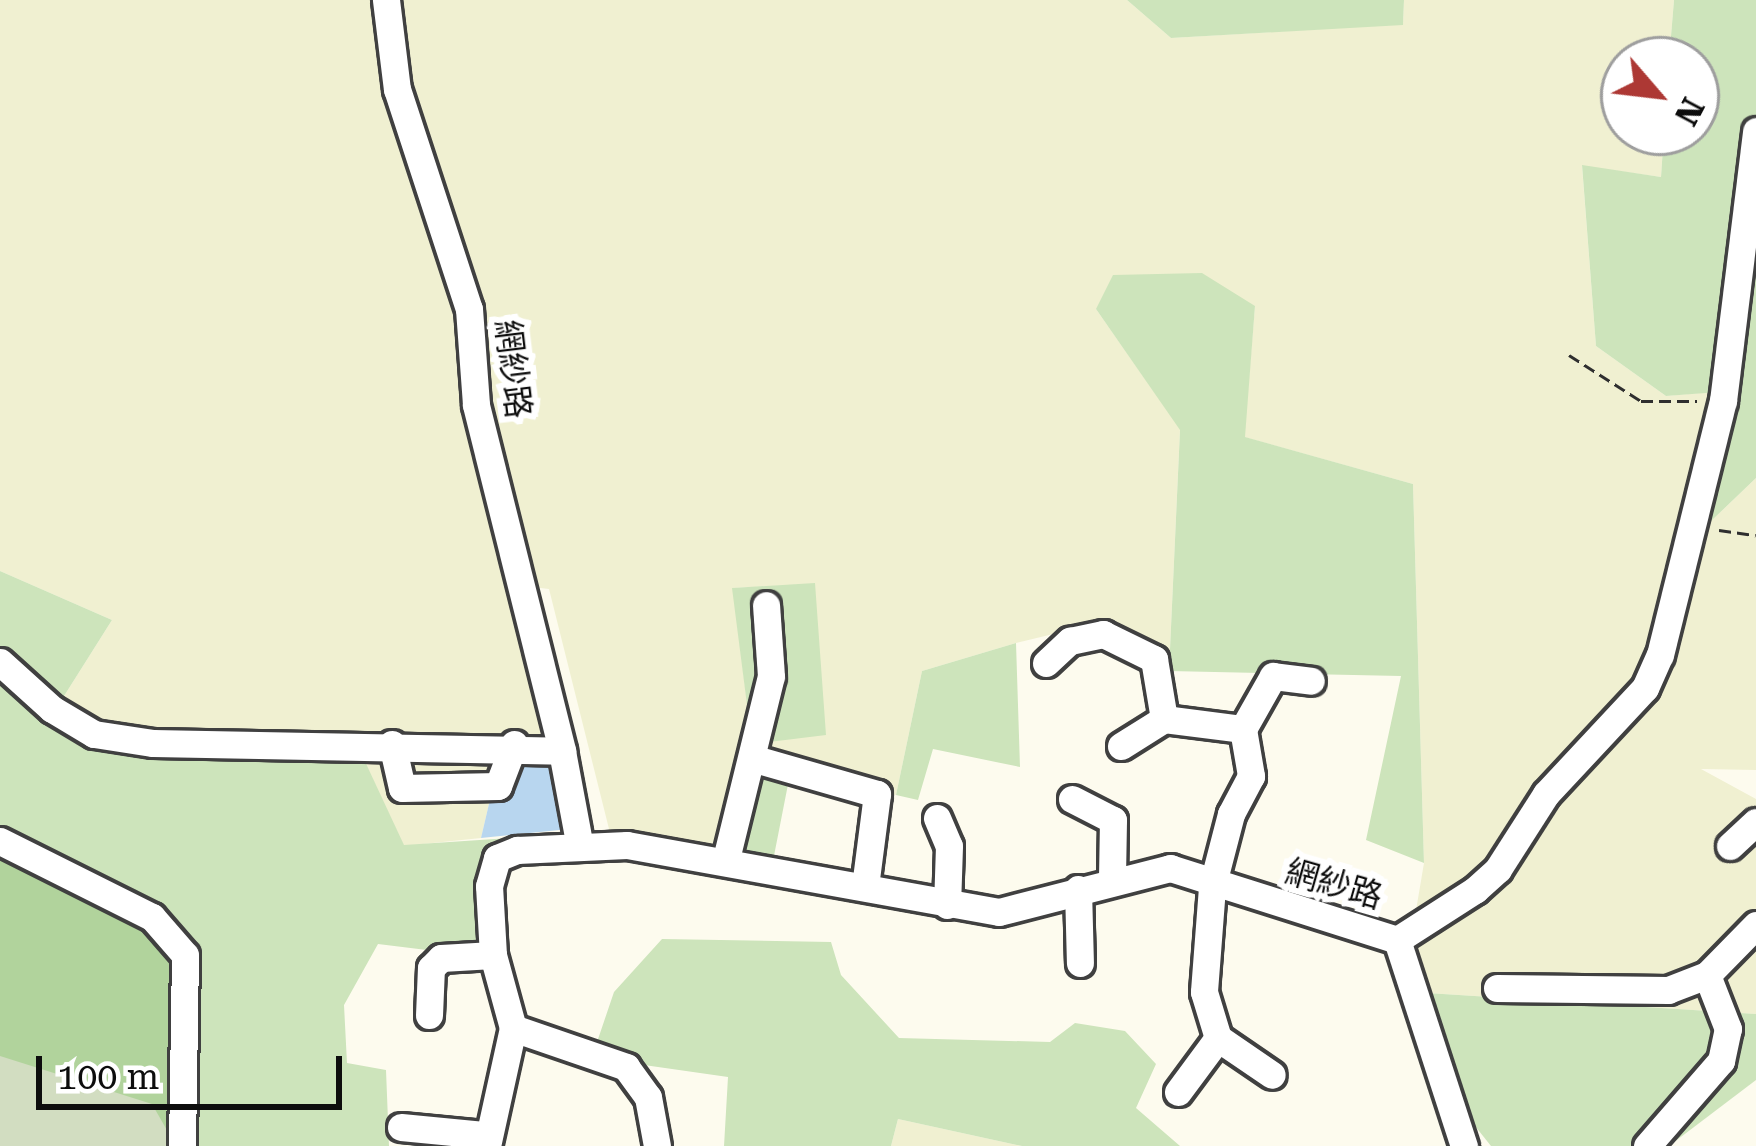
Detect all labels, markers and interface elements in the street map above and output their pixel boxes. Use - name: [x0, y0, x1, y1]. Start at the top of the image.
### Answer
- north arrow: [1600, 36, 1720, 156]
- text: N: [1666, 91, 1713, 132]
- street label: 網紗路: [487, 317, 539, 421]
- street label: 網紗路: [1281, 851, 1387, 917]
- scale bar: [42, 1032, 348, 1106]
- text: 100 m: [57, 1056, 159, 1098]

